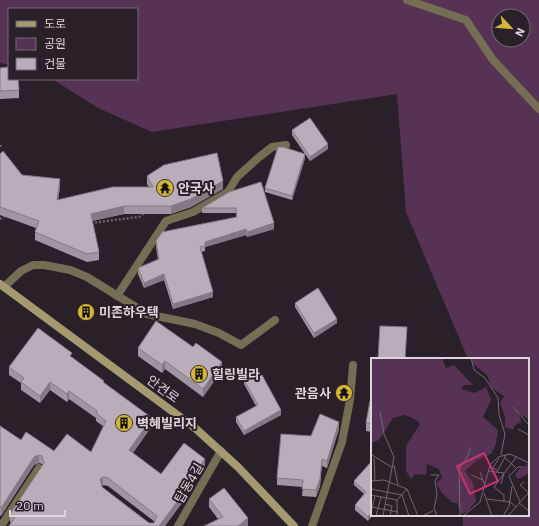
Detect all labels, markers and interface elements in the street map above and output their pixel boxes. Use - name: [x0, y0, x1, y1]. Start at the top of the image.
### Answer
- legend: [8, 8, 138, 80]
- north arrow: [491, 8, 531, 48]
- text: 도로: [44, 16, 66, 31]
- text: N: [512, 26, 528, 39]
- text: 공원: [44, 36, 66, 51]
- text: 건물: [44, 56, 66, 71]
- temple icon: 안국사: [155, 178, 175, 198]
- place label: 안국사: [178, 180, 214, 197]
- building icon: 미존하우텍: [76, 302, 96, 322]
- place label: 미존하우텍: [99, 304, 159, 321]
- inset map: [371, 358, 529, 516]
- building icon: 힐링빌라: [189, 364, 209, 384]
- place label: 힐링빌라: [212, 366, 260, 383]
- street label: 안견로: [143, 372, 183, 406]
- temple icon: 관음사: [334, 383, 354, 403]
- place label: 관음사: [295, 385, 331, 402]
- building icon: 벽혜빌리지: [114, 413, 134, 433]
- place label: 벽혜빌리지: [137, 415, 197, 432]
- street label: 탑동4길: [171, 460, 207, 506]
- scale bar: [10, 492, 65, 518]
- text: 20 m: [16, 498, 44, 513]

